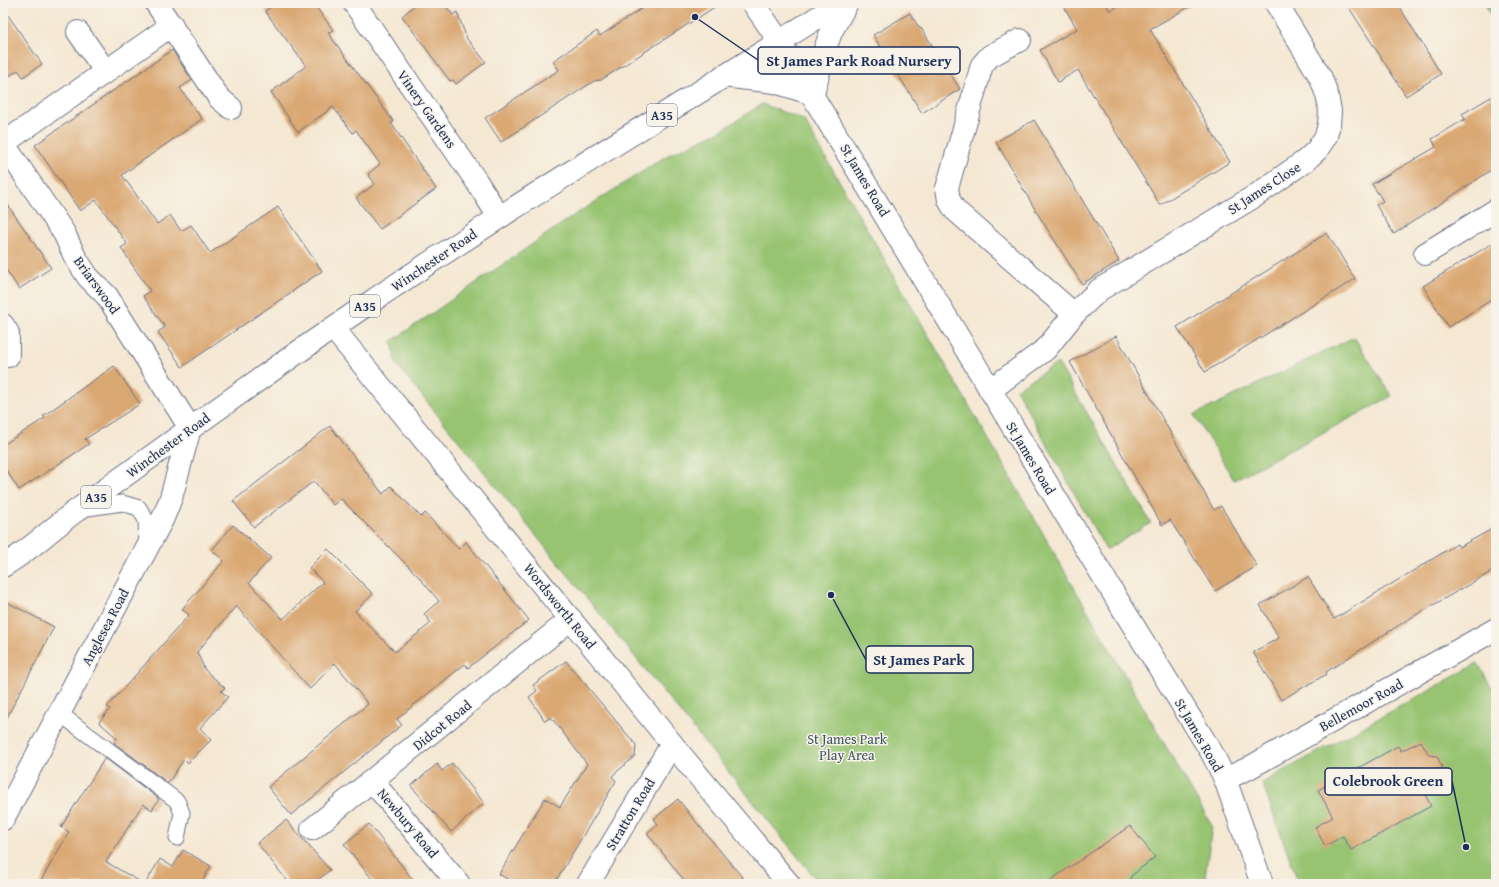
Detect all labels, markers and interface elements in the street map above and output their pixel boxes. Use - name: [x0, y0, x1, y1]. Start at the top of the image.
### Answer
- callout: St James Park Road Nursery: [758, 47, 960, 74]
- text: St James Park Road Nursery: [766, 50, 952, 71]
- street label: Vinery Gardens: [393, 66, 461, 152]
- road number: A35: [647, 104, 677, 126]
- street label: St James Road: [835, 140, 895, 221]
- street label: St James Close: [1224, 157, 1305, 219]
- street label: Winchester Road: [387, 224, 481, 296]
- street label: Briarswood: [69, 252, 125, 318]
- road number: A35: [350, 295, 380, 317]
- street label: Winchester Road: [122, 407, 214, 482]
- street label: St James Road: [1001, 418, 1061, 499]
- road number: A35: [81, 486, 111, 508]
- street label: Wordsworth Road: [519, 559, 601, 653]
- street label: Anglesea Road: [76, 584, 134, 669]
- callout: St James Park: [866, 646, 973, 673]
- text: St James Park: [873, 649, 965, 670]
- street label: Bellemoor Road: [1316, 674, 1407, 736]
- street label: Didcot Road: [408, 695, 476, 755]
- street label: St James Road: [1170, 695, 1228, 776]
- park label: St James Park Play Area: [807, 729, 888, 765]
- callout: Colebrook Green: [1325, 768, 1452, 795]
- text: Colebrook Green: [1333, 770, 1443, 791]
- street label: Stratton Road: [600, 774, 660, 854]
- street label: Newbury Road: [373, 784, 444, 863]

